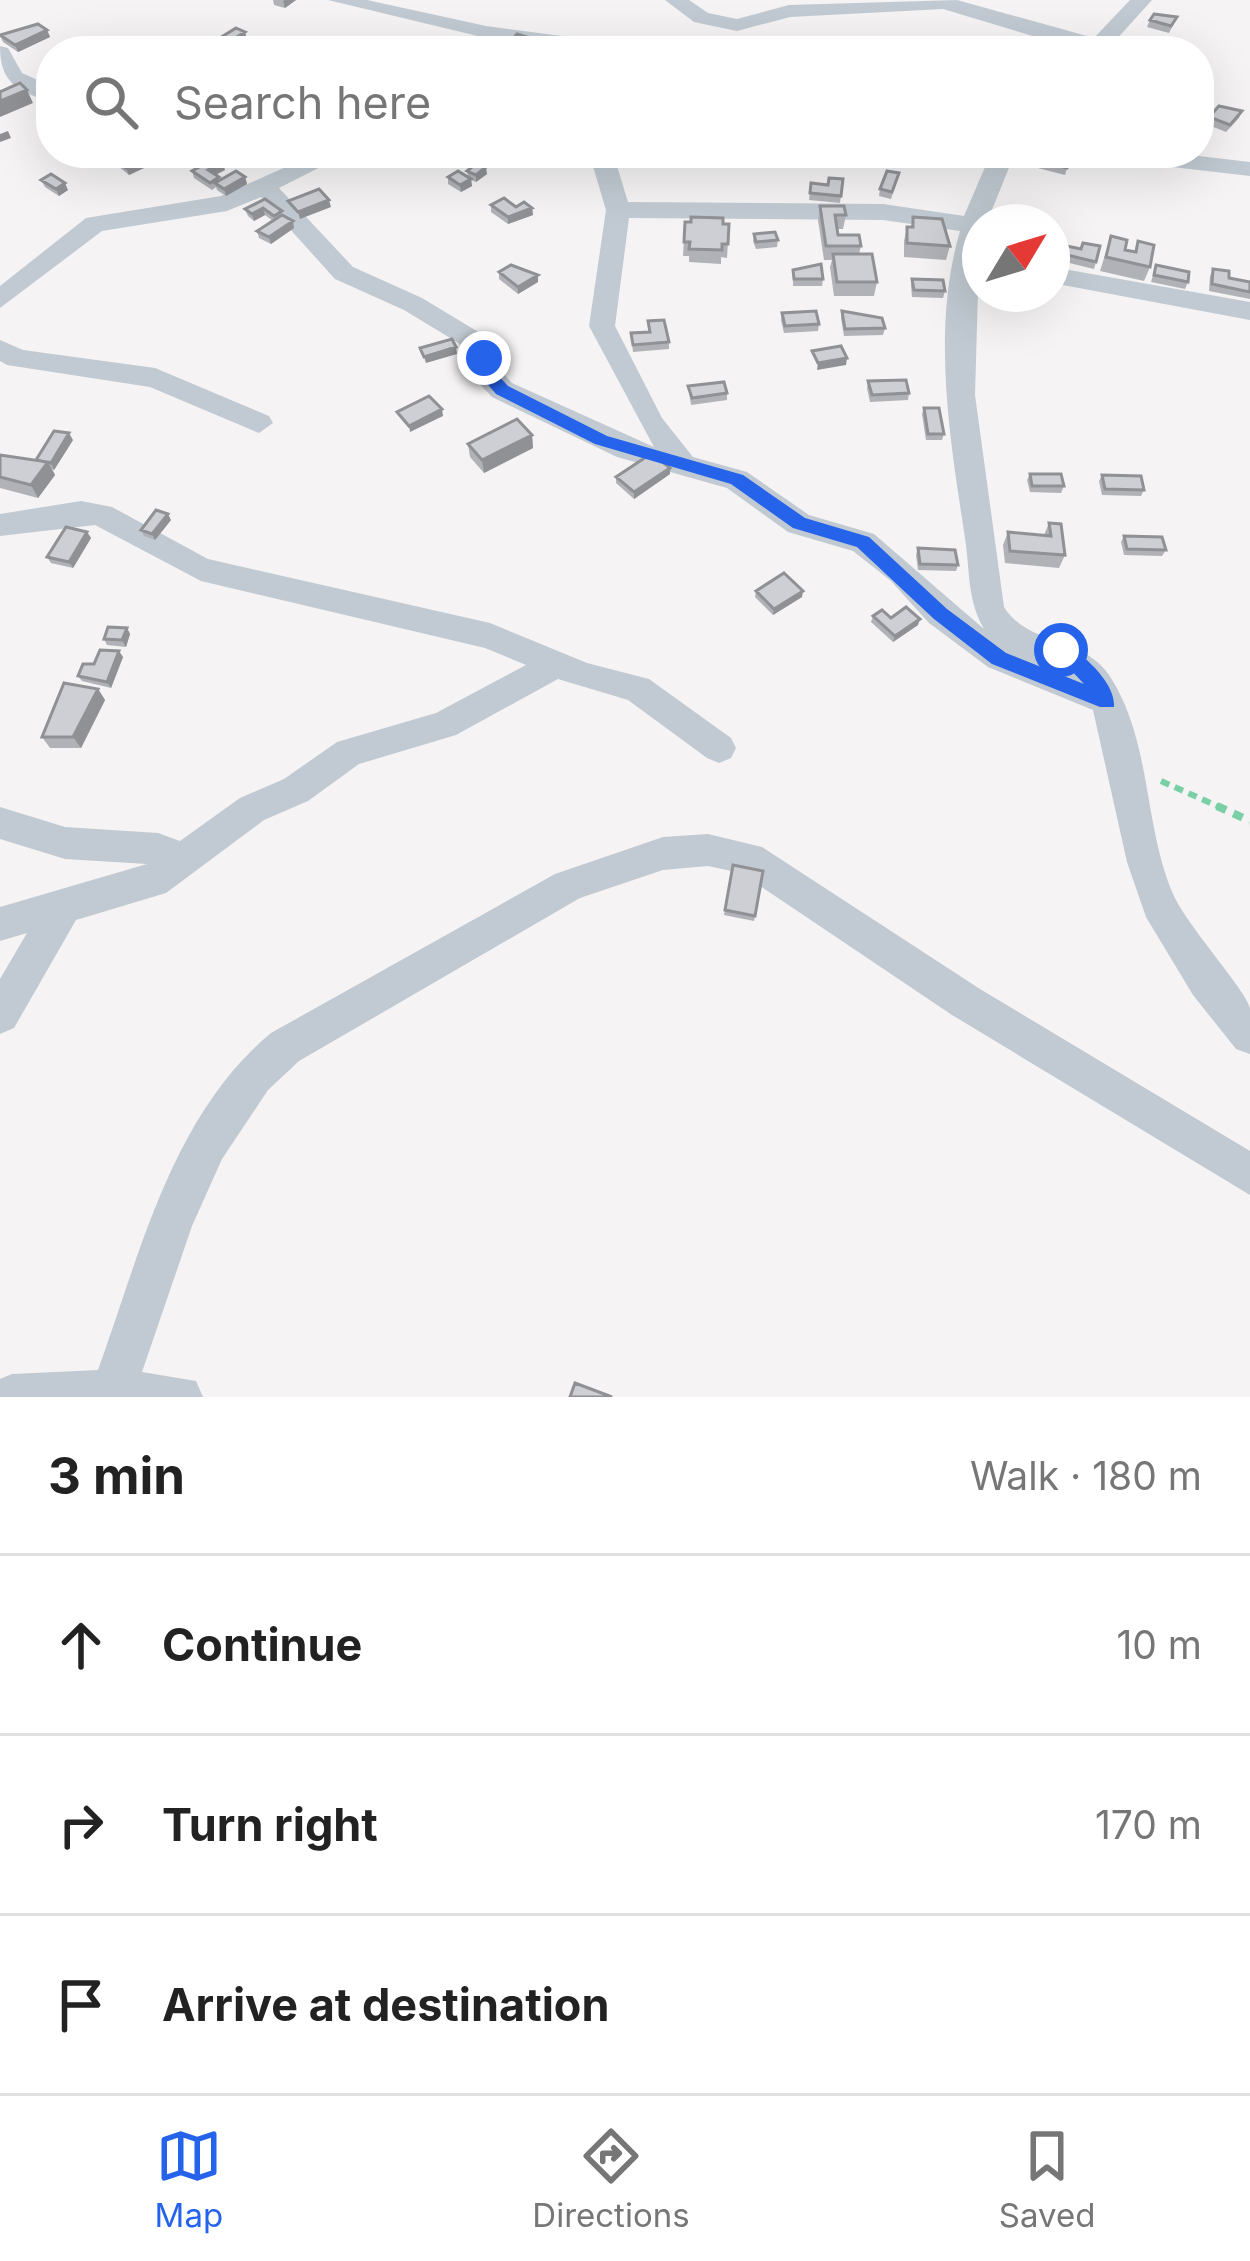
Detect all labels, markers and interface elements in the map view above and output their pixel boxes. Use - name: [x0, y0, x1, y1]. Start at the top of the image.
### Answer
- search box: [36, 36, 1214, 168]
- icon: search: [78, 69, 144, 135]
- text: Search here: [174, 75, 431, 130]
- north arrow: [962, 204, 1070, 312]
- route end: [457, 331, 511, 385]
- route start: [1034, 623, 1088, 677]
- text: 3 min: [48, 1445, 185, 1506]
- text: Walk · 180 m: [970, 1452, 1202, 1499]
- icon: ahead: [48, 1612, 114, 1678]
- text: Continue: [162, 1617, 362, 1672]
- text: 10 m: [1116, 1621, 1202, 1668]
- icon: right: [48, 1792, 114, 1858]
- text: Turn right: [162, 1797, 378, 1852]
- text: 170 m: [1095, 1801, 1202, 1848]
- icon: arrive: [48, 1972, 114, 2038]
- text: Arrive at destination: [162, 1977, 609, 2032]
- tab: Map: [155, 2123, 223, 2235]
- tab: Directions: [532, 2123, 690, 2235]
- tab: Saved: [999, 2123, 1095, 2235]

